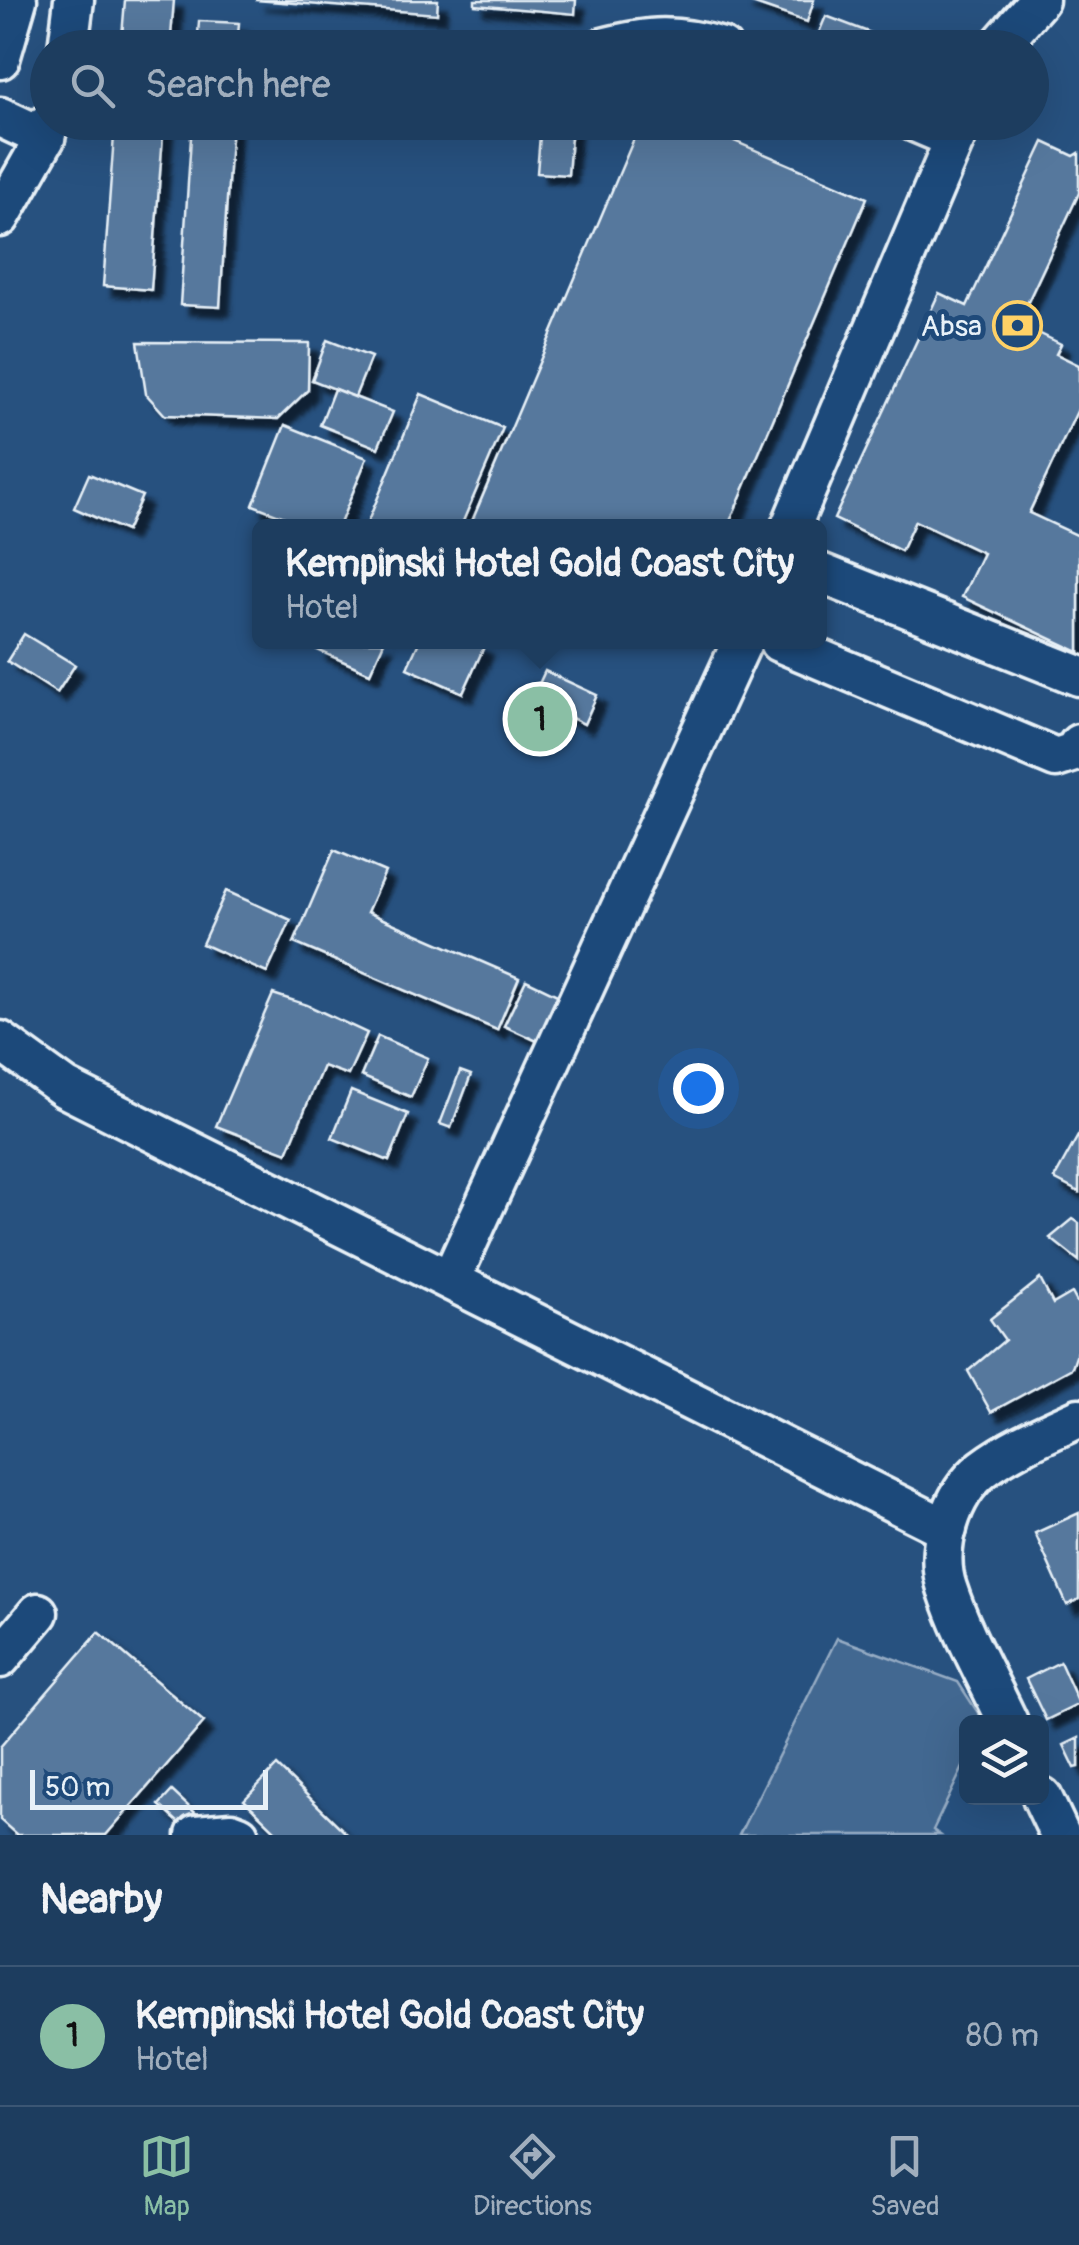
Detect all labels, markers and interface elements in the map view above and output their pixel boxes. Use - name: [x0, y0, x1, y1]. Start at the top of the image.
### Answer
- search box: [30, 30, 1049, 140]
- icon: search: [65, 58, 120, 113]
- text: Search here: [145, 61, 331, 109]
- bank icon: Absa: [991, 300, 1043, 352]
- place label: Absa: [920, 308, 982, 345]
- popup: [252, 519, 827, 649]
- text: Kempinski Hotel Gold Coast City: [285, 540, 794, 588]
- text: Hotel: [285, 588, 359, 628]
- pin: 1: [508, 682, 572, 756]
- your location: [673, 1063, 724, 1114]
- map controls: [959, 1715, 1049, 1805]
- button: layers: [959, 1715, 1049, 1805]
- scale bar: [30, 1765, 268, 1810]
- text: 50 m: [45, 1770, 110, 1805]
- text: Nearby: [40, 1874, 162, 1926]
- text: Kempinski Hotel Gold Coast City: [135, 1992, 644, 2040]
- text: 1: [66, 2016, 79, 2056]
- text: 80 m: [966, 2016, 1039, 2056]
- text: Hotel: [135, 2040, 209, 2080]
- tab: Map: [139, 2129, 194, 2224]
- tab: Directions: [473, 2129, 592, 2224]
- tab: Saved: [870, 2129, 940, 2224]

